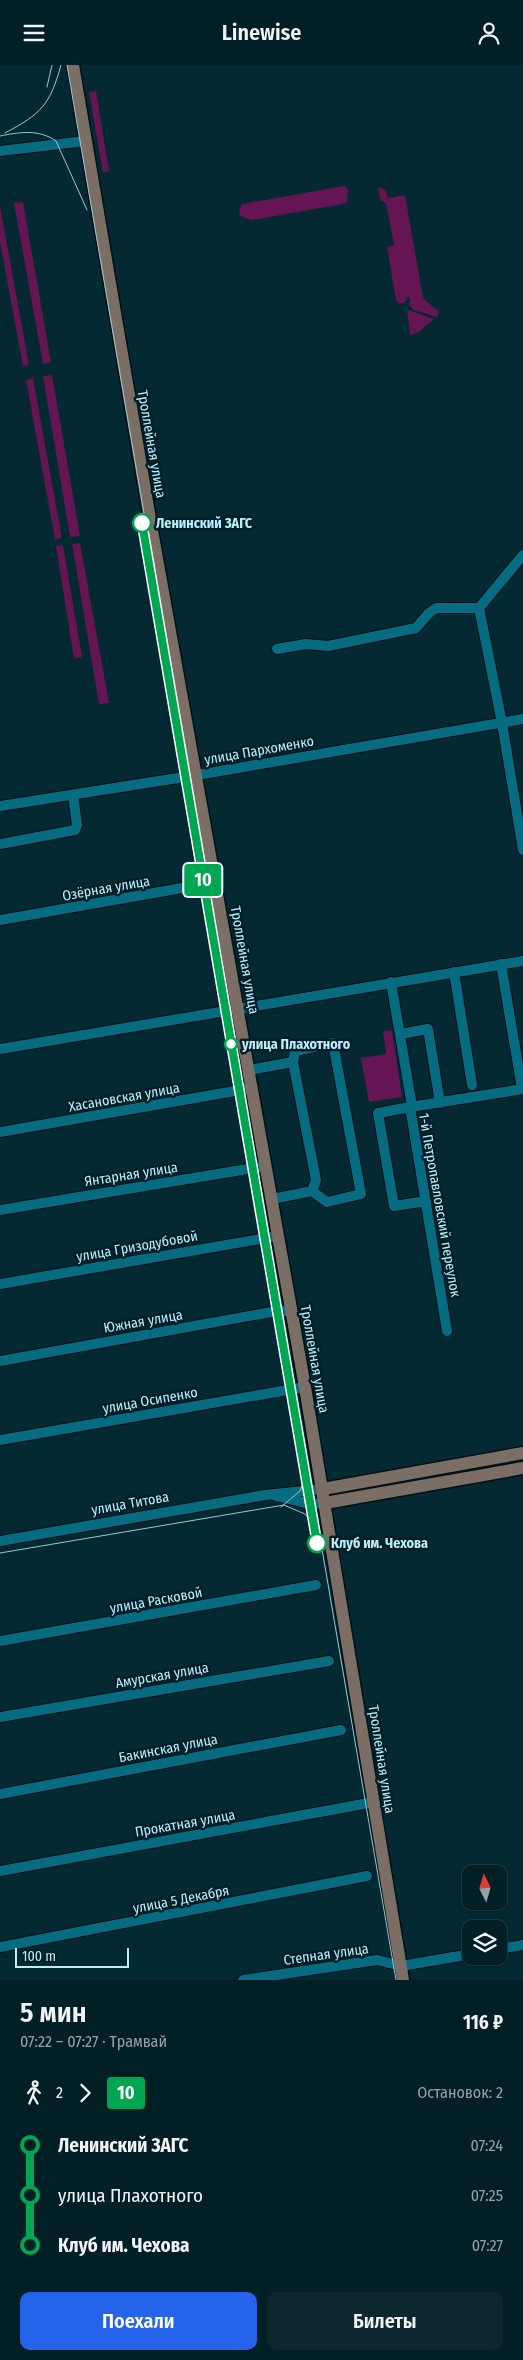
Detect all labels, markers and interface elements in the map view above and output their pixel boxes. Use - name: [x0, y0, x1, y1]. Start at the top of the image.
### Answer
- icon: menu: [20, 19, 48, 47]
- text: Linewise: [222, 19, 301, 46]
- icon: person: [475, 19, 503, 47]
- street label: Троллейная улица: [134, 389, 169, 500]
- marker: Ленинский ЗАГС: [132, 513, 152, 533]
- place label: Ленинский ЗАГС: [156, 515, 253, 532]
- street label: улица Пархоменко: [203, 732, 315, 769]
- line badge: 10: [180, 864, 226, 896]
- text: 10: [194, 869, 212, 891]
- street label: Озёрная улица: [61, 872, 151, 905]
- street label: Троллейная улица: [227, 905, 262, 1016]
- place label: улица Плахотного: [241, 1036, 351, 1053]
- marker: улица Плахотного: [224, 1037, 238, 1051]
- street label: Хасановская улица: [67, 1079, 181, 1116]
- street label: 1-й Петропавловский переулок: [415, 1112, 464, 1299]
- street label: Янтарная улица: [83, 1159, 179, 1190]
- street label: улица Гризодубовой: [75, 1227, 199, 1266]
- street label: Троллейная улица: [297, 1304, 332, 1415]
- street label: Южная улица: [102, 1306, 184, 1337]
- street label: улица Осипенко: [101, 1384, 199, 1417]
- street label: улица Титова: [90, 1488, 170, 1519]
- marker: Клуб им. Чехова: [307, 1533, 327, 1553]
- place label: Клуб им. Чехова: [331, 1535, 428, 1552]
- street label: улица Расковой: [109, 1584, 204, 1617]
- street label: Амурская улица: [114, 1659, 210, 1692]
- street label: Троллейная улица: [365, 1704, 398, 1815]
- street label: Бакинская улица: [117, 1731, 219, 1766]
- street label: Прокатная улица: [134, 1806, 237, 1841]
- north arrow: [462, 1865, 508, 1910]
- map controls: [462, 1865, 507, 1965]
- street label: улица 5 Декабря: [132, 1882, 231, 1917]
- button: layers: [462, 1920, 507, 1965]
- street label: Степная улица: [282, 1940, 370, 1969]
- scale bar: [15, 1945, 129, 1968]
- text: 100 m: [22, 1948, 56, 1965]
- text: 5 мин: [20, 1996, 87, 2029]
- text: 116 ₽: [463, 2011, 503, 2034]
- text: 07:22 – 07:27 · Трамвай: [20, 2032, 167, 2051]
- icon: walk: [20, 2079, 48, 2107]
- icon: forward: [71, 2079, 99, 2107]
- text: 10: [117, 2082, 135, 2104]
- text: 2: [56, 2083, 63, 2102]
- text: Остановок: 2: [417, 2083, 503, 2102]
- text: Ленинский ЗАГС: [58, 2134, 189, 2157]
- text: 07:24: [471, 2136, 503, 2155]
- text: улица Плахотного: [58, 2184, 203, 2207]
- text: 07:25: [471, 2186, 503, 2205]
- text: Клуб им. Чехова: [58, 2234, 190, 2257]
- text: 07:27: [472, 2236, 503, 2255]
- button: Поехали: [20, 2292, 257, 2350]
- button: Билеты: [267, 2292, 503, 2350]

